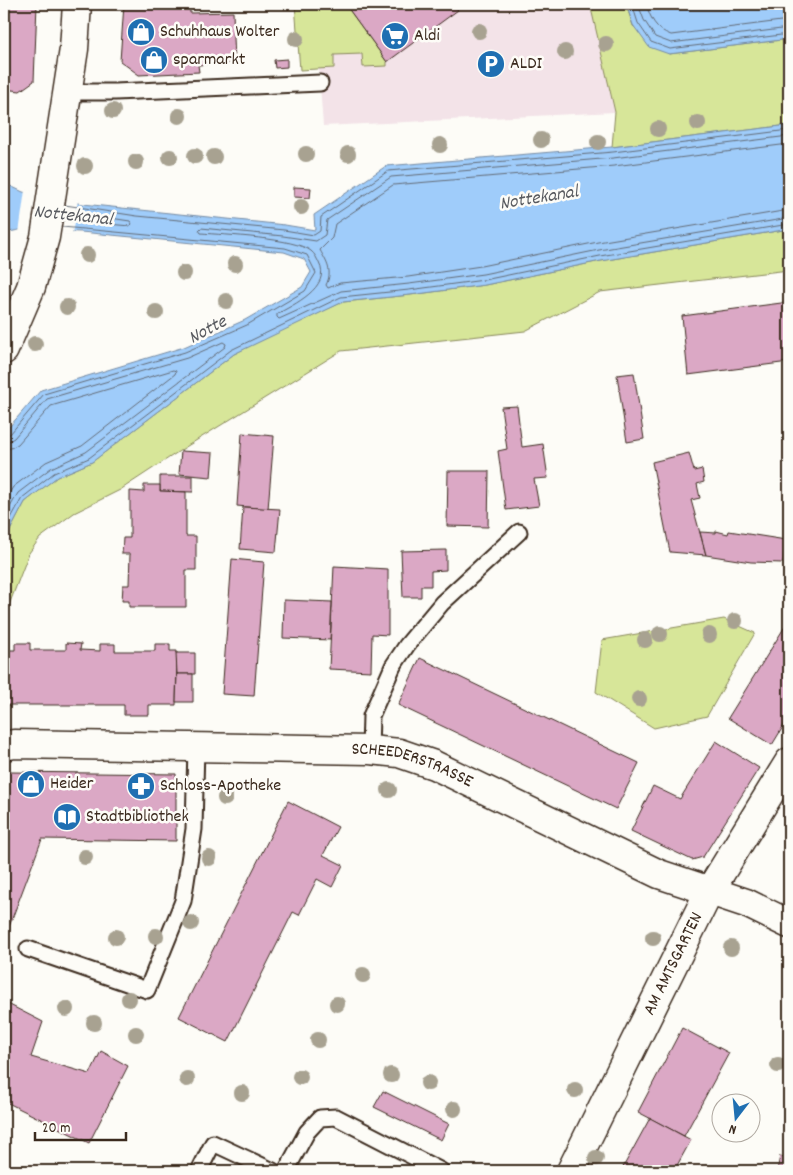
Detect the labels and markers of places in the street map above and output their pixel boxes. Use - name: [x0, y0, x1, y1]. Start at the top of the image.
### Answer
- shop icon: Schuhhaus Wolter: [126, 17, 156, 47]
- place label: Schuhhaus Wolter: [160, 20, 280, 45]
- supermarket icon: Aldi: [380, 21, 410, 51]
- place label: Aldi: [414, 24, 440, 49]
- shop icon: sparmarkt: [139, 45, 169, 75]
- place label: sparmarkt: [173, 48, 246, 73]
- parking icon: ALDI: [476, 49, 506, 79]
- place label: ALDI: [510, 52, 542, 77]
- shop icon: Heider: [16, 769, 46, 799]
- pharmacy icon: Schloss-Apotheke: [126, 771, 156, 801]
- place label: Heider: [50, 772, 94, 797]
- place label: Schloss-Apotheke: [160, 774, 281, 799]
- library icon: Stadtbibliothek: [52, 802, 82, 832]
- place label: Stadtbibliothek: [86, 805, 189, 830]

